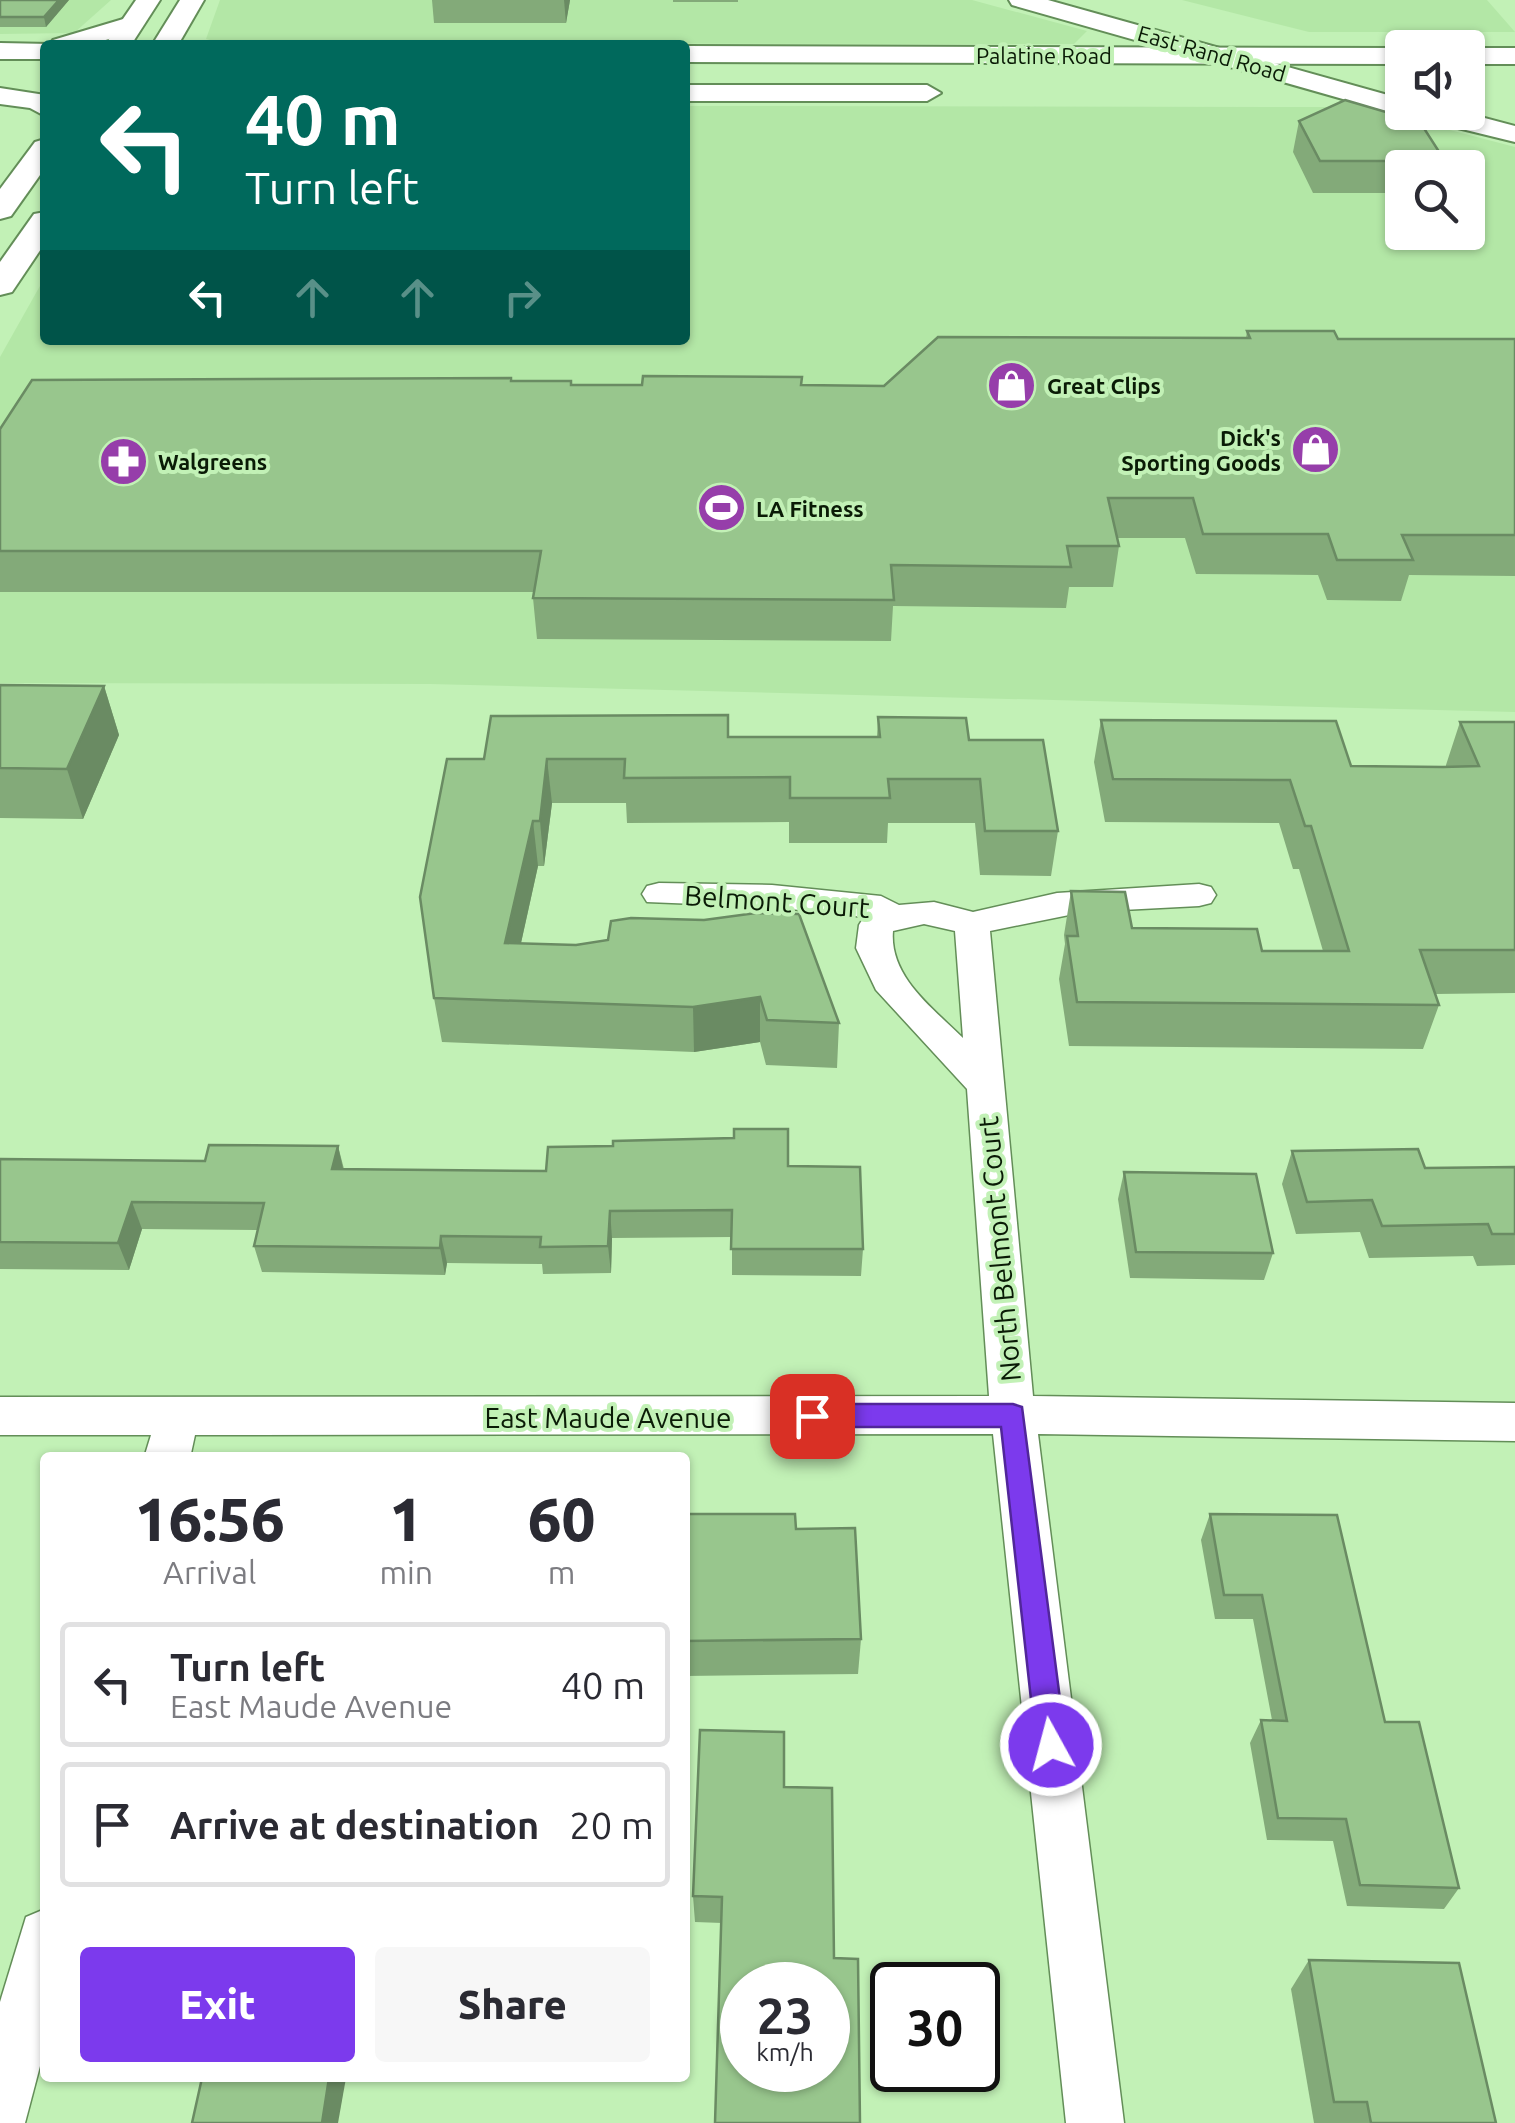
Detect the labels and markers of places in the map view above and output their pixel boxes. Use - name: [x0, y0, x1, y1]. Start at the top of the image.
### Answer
- shop icon: Great Clips: [986, 359, 1038, 411]
- place label: Great Clips: [1047, 373, 1161, 398]
- shop icon: Dick's Sporting Goods: [1290, 424, 1342, 476]
- place label: Dick's Sporting Goods: [1121, 425, 1281, 475]
- pharmacy icon: Walgreens: [97, 435, 149, 487]
- place label: Walgreens: [158, 449, 267, 474]
- sports icon: LA Fitness: [695, 482, 747, 534]
- place label: LA Fitness: [756, 496, 864, 521]
- pin: [770, 1374, 855, 1459]

